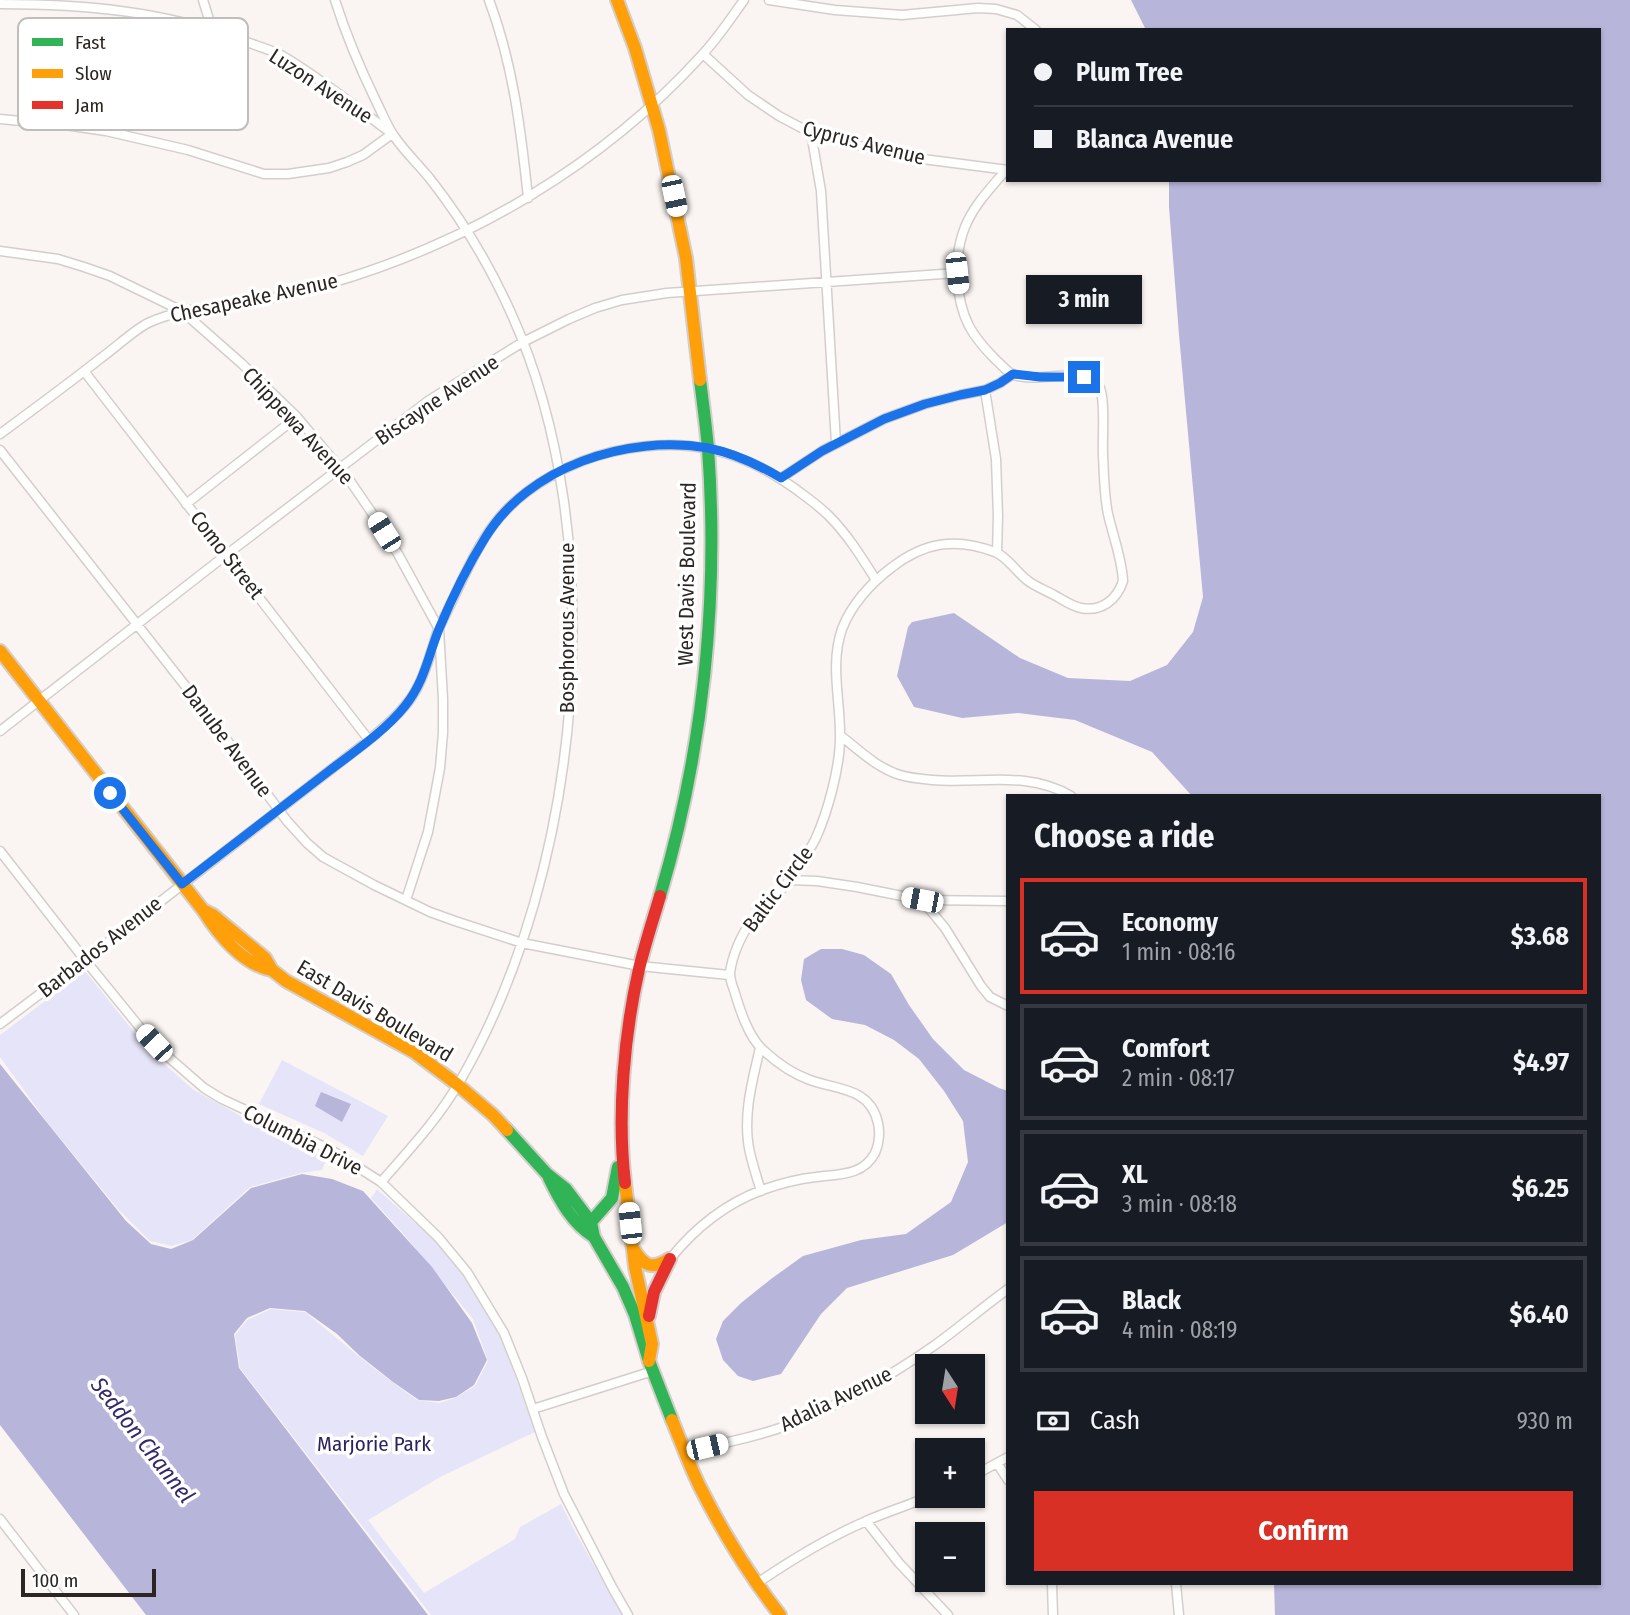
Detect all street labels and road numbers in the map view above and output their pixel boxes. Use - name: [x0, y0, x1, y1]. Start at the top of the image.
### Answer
- street label: Luzon Avenue: [264, 43, 378, 129]
- street label: Cyprus Avenue: [800, 115, 928, 171]
- street label: Chesapeake Avenue: [168, 268, 340, 328]
- street label: Biscayne Avenue: [370, 349, 504, 451]
- street label: Chippewa Avenue: [237, 362, 359, 490]
- street label: West Davis Boulevard: [672, 482, 702, 666]
- street label: Como Street: [184, 506, 270, 604]
- street label: Bosphorous Avenue: [554, 543, 580, 713]
- street label: Danube Avenue: [176, 680, 278, 802]
- street label: Baltic Circle: [737, 841, 819, 937]
- street label: Barbados Avenue: [33, 891, 167, 1003]
- street label: East Davis Boulevard: [292, 954, 458, 1068]
- street label: Columbia Drive: [239, 1099, 367, 1181]
- street label: Adalia Avenue: [776, 1361, 896, 1437]

